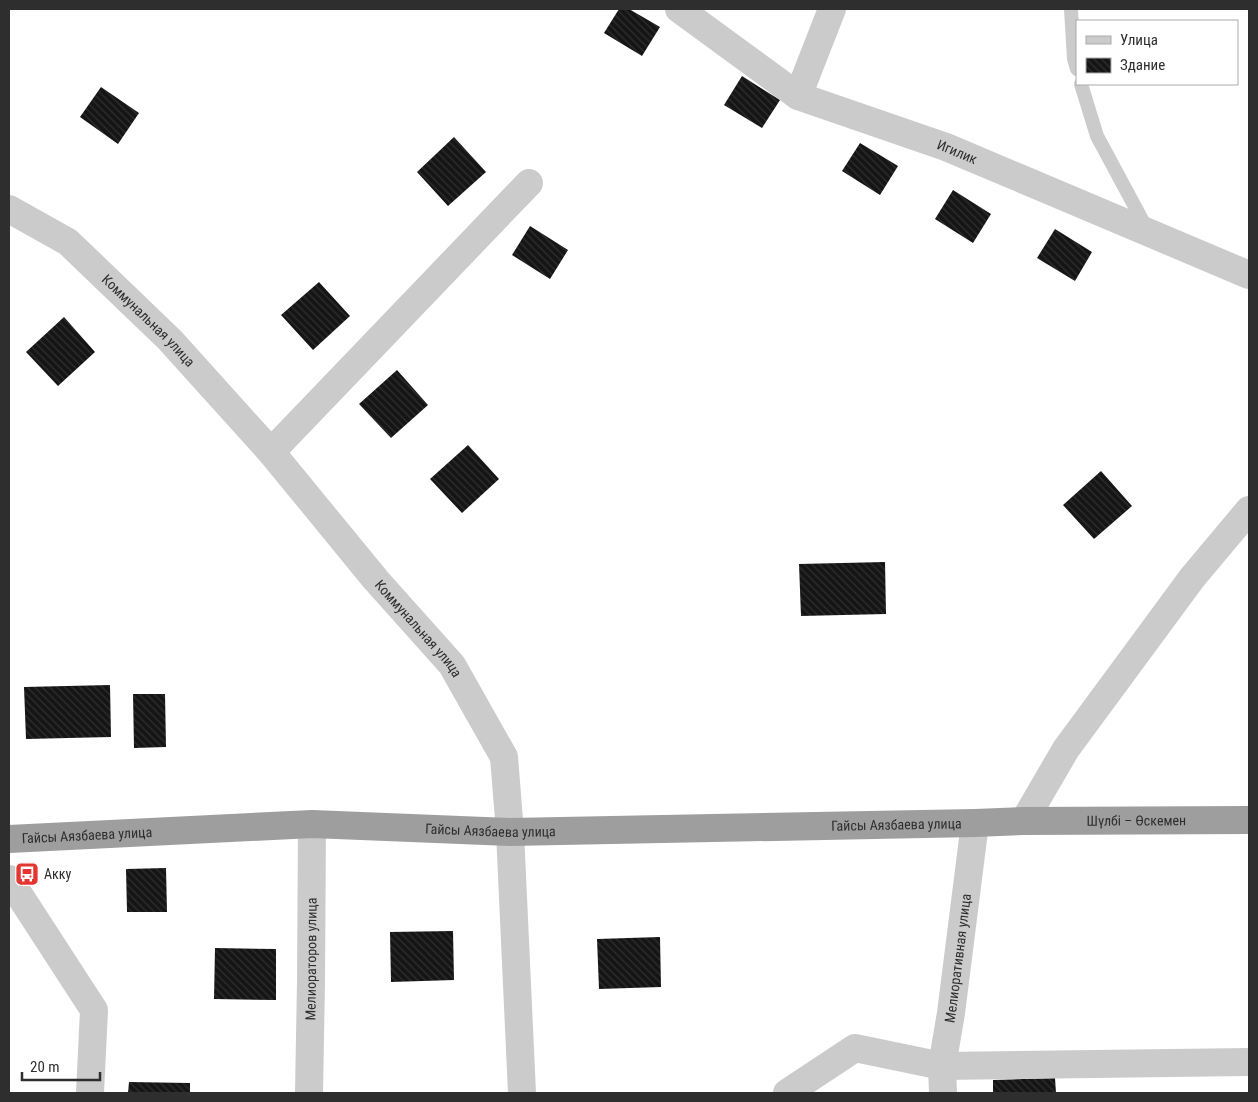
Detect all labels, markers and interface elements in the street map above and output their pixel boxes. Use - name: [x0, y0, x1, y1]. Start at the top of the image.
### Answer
- legend: [1076, 20, 1238, 85]
- text: Улица: [1120, 31, 1158, 49]
- text: Здание: [1120, 56, 1165, 74]
- street label: Игилик: [935, 137, 980, 167]
- street label: Коммунальная улица: [99, 271, 198, 370]
- street label: Коммунальная улица: [372, 577, 465, 680]
- street label: Шүлбі – Өскемен: [1086, 812, 1186, 829]
- street label: Гайсы Аязбаева улица: [831, 815, 962, 834]
- street label: Гайсы Аязбаева улица: [425, 821, 556, 840]
- street label: Гайсы Аязбаева улица: [21, 824, 153, 846]
- bus stop icon: Акку: [14, 861, 40, 887]
- place label: Акку: [44, 866, 72, 882]
- street label: Мелиоративная улица: [941, 893, 974, 1024]
- street label: Мелиораторов улица: [302, 898, 320, 1021]
- scale bar: [22, 1050, 100, 1082]
- text: 20 m: [30, 1058, 60, 1076]

